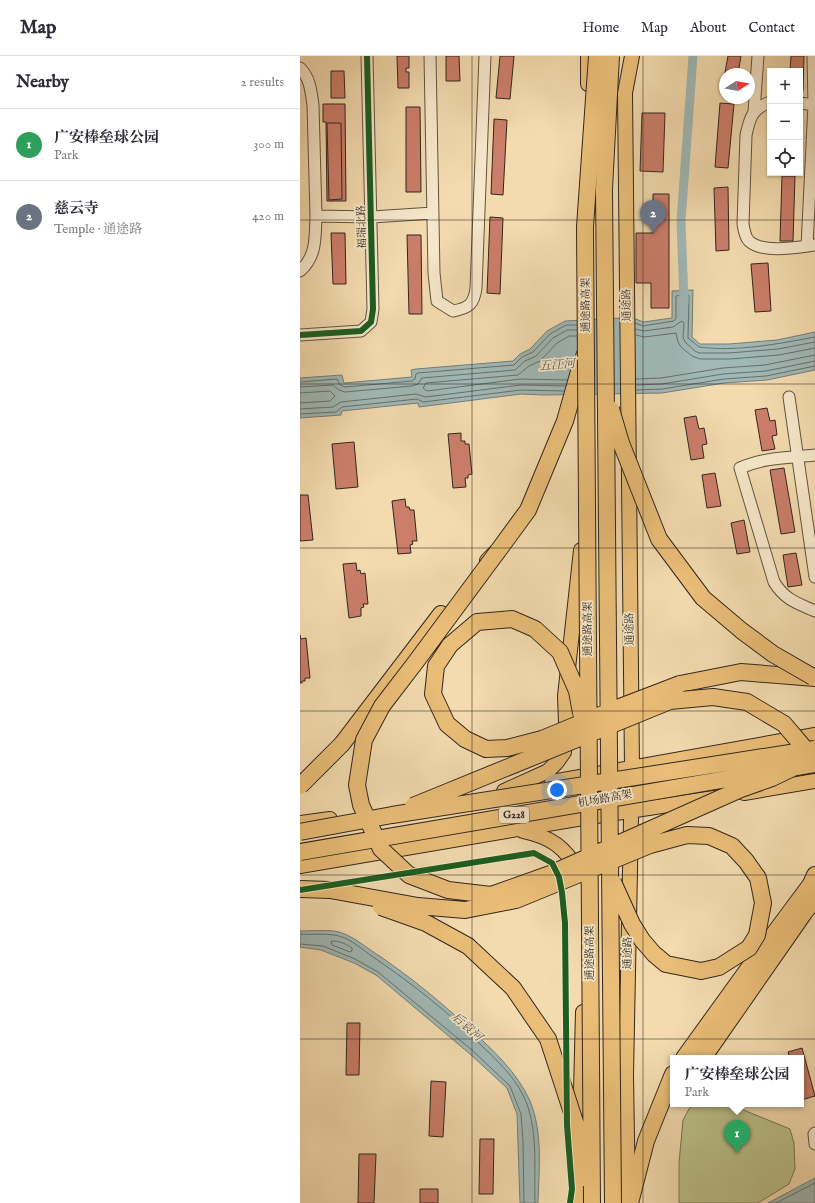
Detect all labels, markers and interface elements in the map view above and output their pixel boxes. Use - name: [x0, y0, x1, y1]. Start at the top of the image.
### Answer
- text: Map: [20, 16, 56, 40]
- text: Home: [583, 19, 619, 37]
- text: Map: [641, 19, 668, 37]
- text: About: [690, 19, 726, 37]
- text: Contact: [748, 19, 795, 37]
- north arrow: [719, 68, 755, 104]
- map controls: [767, 68, 803, 176]
- button: +: [767, 68, 803, 104]
- text: Nearby: [16, 72, 69, 93]
- text: 2 results: [240, 74, 284, 91]
- button: −: [767, 104, 803, 140]
- text: 广安棒垒球公园: [54, 128, 159, 147]
- text: 1: [27, 136, 31, 153]
- text: 300 m: [253, 136, 284, 153]
- button: locate: [767, 140, 803, 176]
- text: Park: [54, 147, 79, 164]
- text: 慈云寺: [54, 199, 99, 218]
- pin: 2: [640, 200, 666, 233]
- street label: 福瑞北路: [355, 205, 369, 249]
- text: 2: [26, 208, 32, 225]
- text: 420 m: [252, 208, 284, 225]
- text: Temple · 通途路: [54, 221, 142, 238]
- street label: 通途路高架: [579, 278, 593, 333]
- street label: 通途路: [620, 288, 634, 322]
- water label: 五江河: [539, 356, 577, 374]
- street label: 通途路高架: [581, 602, 595, 657]
- street label: 通途路: [623, 612, 637, 646]
- your location: [547, 780, 567, 800]
- street label: 机场路高架: [577, 787, 633, 811]
- road number: G228: [499, 807, 529, 823]
- street label: 通途路高架: [583, 926, 597, 981]
- street label: 通途路: [621, 936, 635, 970]
- water label: 后袁河: [449, 1009, 487, 1046]
- popup: [670, 1055, 804, 1107]
- text: 广安棒垒球公园: [684, 1065, 790, 1084]
- text: Park: [684, 1084, 709, 1101]
- pin: 1: [724, 1120, 750, 1153]

